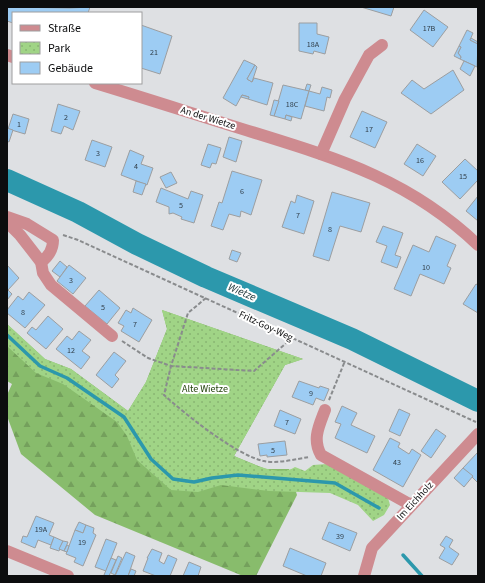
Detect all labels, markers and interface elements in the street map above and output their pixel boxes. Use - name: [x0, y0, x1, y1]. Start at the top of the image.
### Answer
- legend: [12, 12, 142, 84]
- text: Straße: [48, 20, 81, 37]
- house number: 17B: [423, 23, 436, 34]
- house number: 18A: [307, 39, 320, 50]
- text: Park: [48, 40, 70, 57]
- house number: 21: [150, 47, 158, 58]
- text: Gebäude: [48, 60, 93, 77]
- house number: 18C: [286, 99, 299, 110]
- street label: An der Wietze: [179, 103, 237, 133]
- house number: 2: [64, 112, 68, 123]
- house number: 1: [17, 119, 21, 130]
- house number: 17: [365, 124, 373, 135]
- house number: 3: [96, 148, 100, 159]
- house number: 16: [416, 155, 424, 166]
- house number: 4: [134, 161, 138, 172]
- house number: 15: [459, 171, 467, 182]
- house number: 6: [240, 186, 244, 197]
- house number: 5: [179, 200, 183, 211]
- house number: 7: [296, 210, 300, 221]
- house number: 8: [328, 224, 332, 235]
- house number: 10: [422, 262, 430, 273]
- house number: 3: [69, 275, 73, 286]
- water label: Wietze: [226, 279, 258, 305]
- house number: 5: [101, 302, 105, 313]
- house number: 8: [21, 307, 25, 318]
- street label: Fritz-Goy-Weg: [237, 307, 295, 345]
- house number: 7: [133, 319, 137, 330]
- house number: 12: [67, 345, 75, 356]
- park label: Alte Wietze: [182, 382, 228, 396]
- house number: 9: [309, 388, 313, 399]
- house number: 7: [285, 417, 289, 428]
- house number: 5: [271, 445, 275, 456]
- house number: 43: [393, 457, 401, 468]
- street label: Im Eichholz: [393, 479, 437, 523]
- house number: 19A: [35, 524, 48, 535]
- house number: 39: [336, 531, 344, 542]
- house number: 19: [78, 537, 86, 548]

